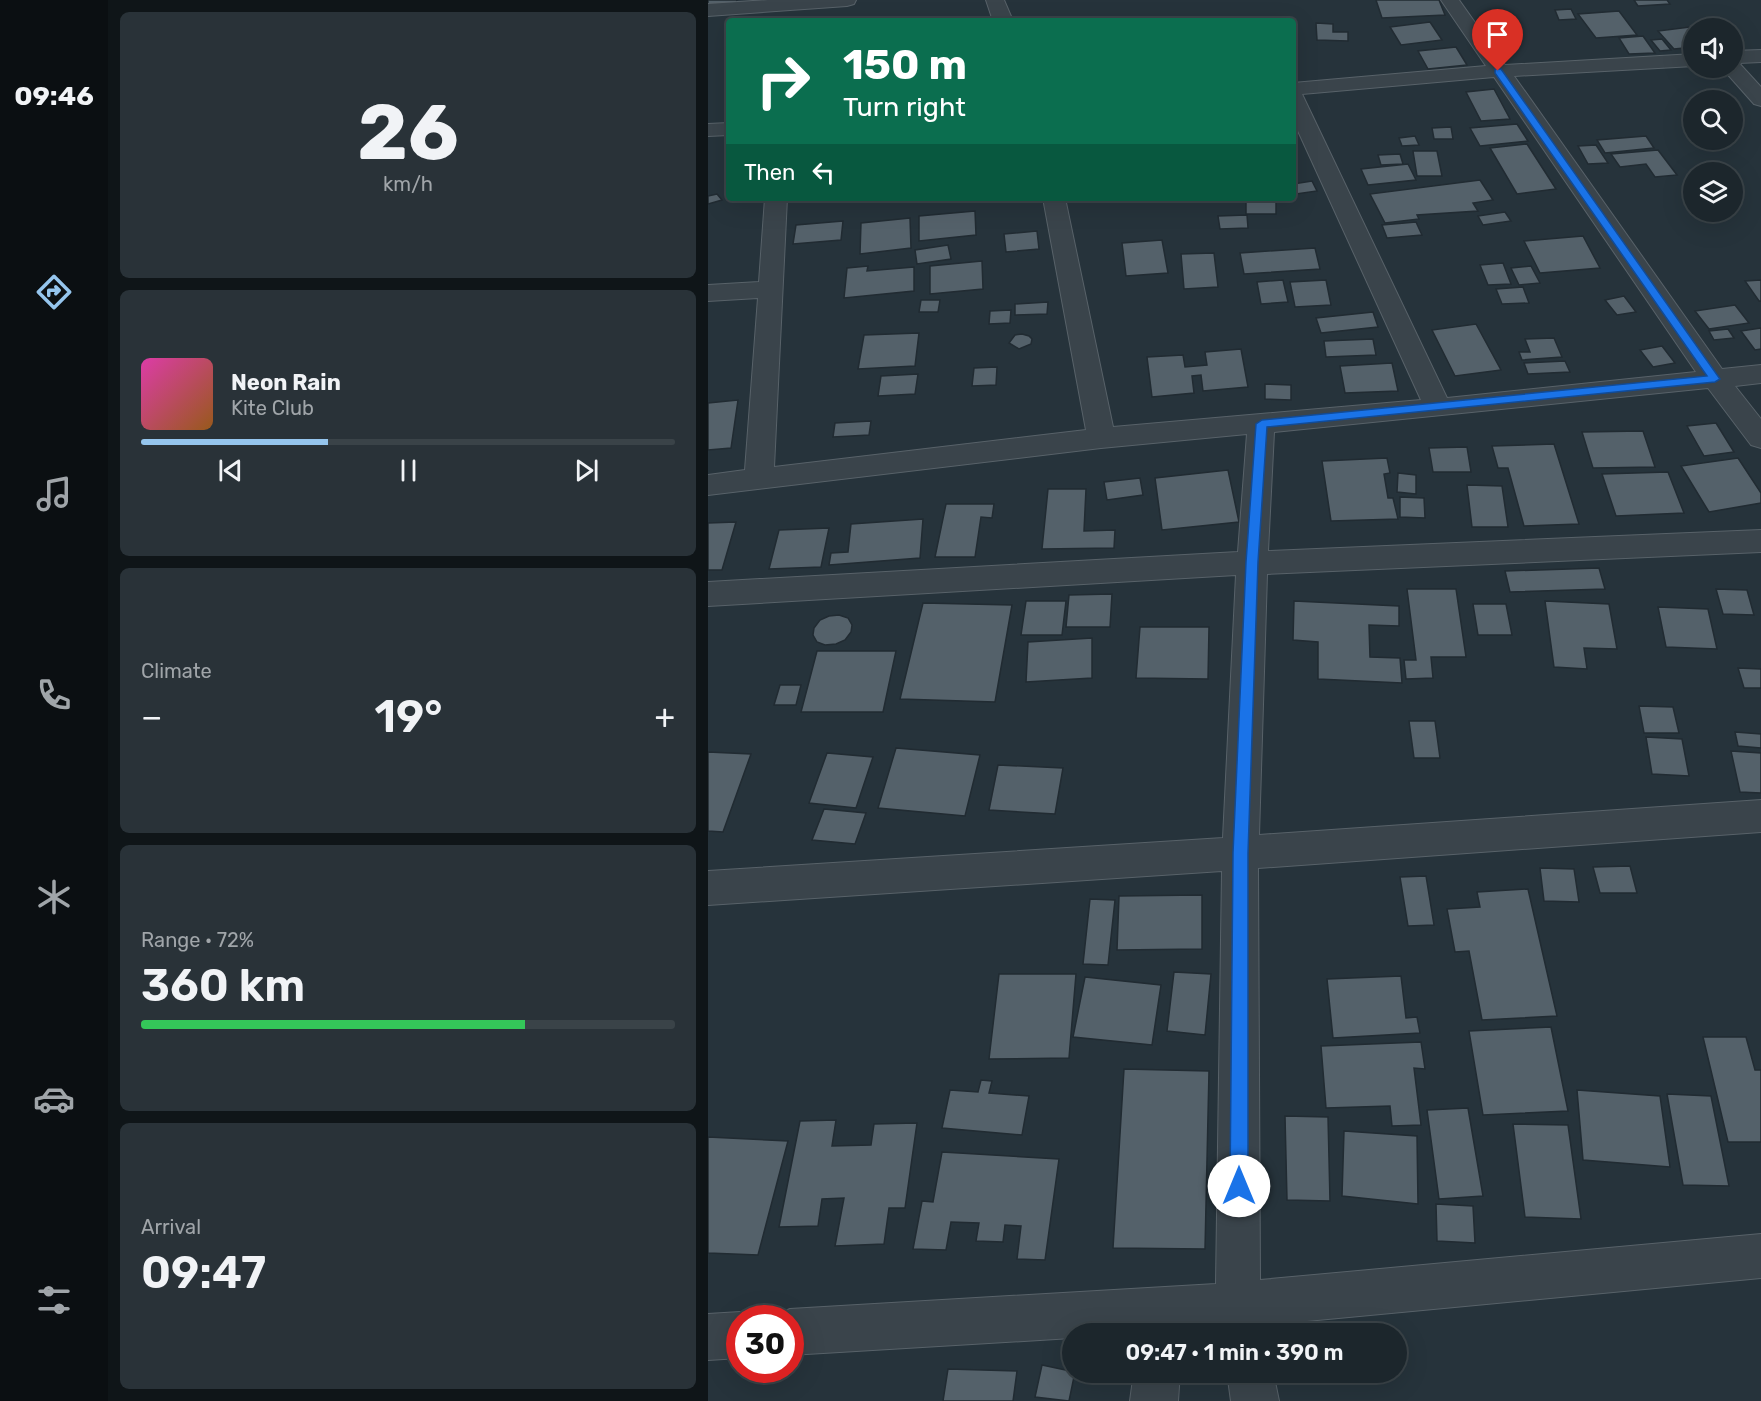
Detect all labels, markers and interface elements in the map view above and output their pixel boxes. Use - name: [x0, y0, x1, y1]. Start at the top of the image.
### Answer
- pin: [1472, 9, 1523, 71]
- icon: arrive: [1481, 18, 1514, 51]
- map controls: [1683, 18, 1743, 222]
- button: sound: [1683, 18, 1743, 78]
- text: 150 m: [843, 40, 967, 90]
- icon: right: [744, 42, 822, 120]
- text: 09:46: [14, 80, 94, 112]
- text: 26: [357, 86, 459, 179]
- button: search: [1683, 90, 1743, 150]
- text: Turn right: [843, 91, 966, 123]
- icon: left: [807, 156, 840, 189]
- text: Then: [744, 159, 795, 186]
- button: layers: [1683, 162, 1743, 222]
- text: km/h: [383, 172, 433, 196]
- icon: directions: [33, 271, 75, 313]
- text: Neon Rain: [231, 369, 341, 396]
- text: Kite Club: [231, 396, 314, 420]
- icon: previous: [214, 454, 247, 487]
- icon: pause: [392, 454, 425, 487]
- icon: next: [570, 454, 603, 487]
- icon: music: [33, 473, 75, 515]
- text: Climate: [141, 659, 212, 683]
- icon: phone: [33, 674, 75, 716]
- text: 19°: [374, 690, 442, 743]
- text: −: [141, 697, 162, 736]
- text: +: [654, 697, 675, 736]
- icon: climate: [33, 876, 75, 918]
- text: Range · 72%: [141, 928, 254, 952]
- text: 360 km: [141, 959, 305, 1012]
- icon: car: [33, 1078, 75, 1120]
- position arrow: [1207, 1154, 1271, 1218]
- text: Arrival: [141, 1215, 201, 1239]
- text: 09:47: [141, 1246, 266, 1299]
- icon: filters: [33, 1279, 75, 1321]
- speed limit sign: 30: [726, 1305, 804, 1383]
- text: 09:47 · 1 min · 390 m: [1125, 1339, 1344, 1366]

